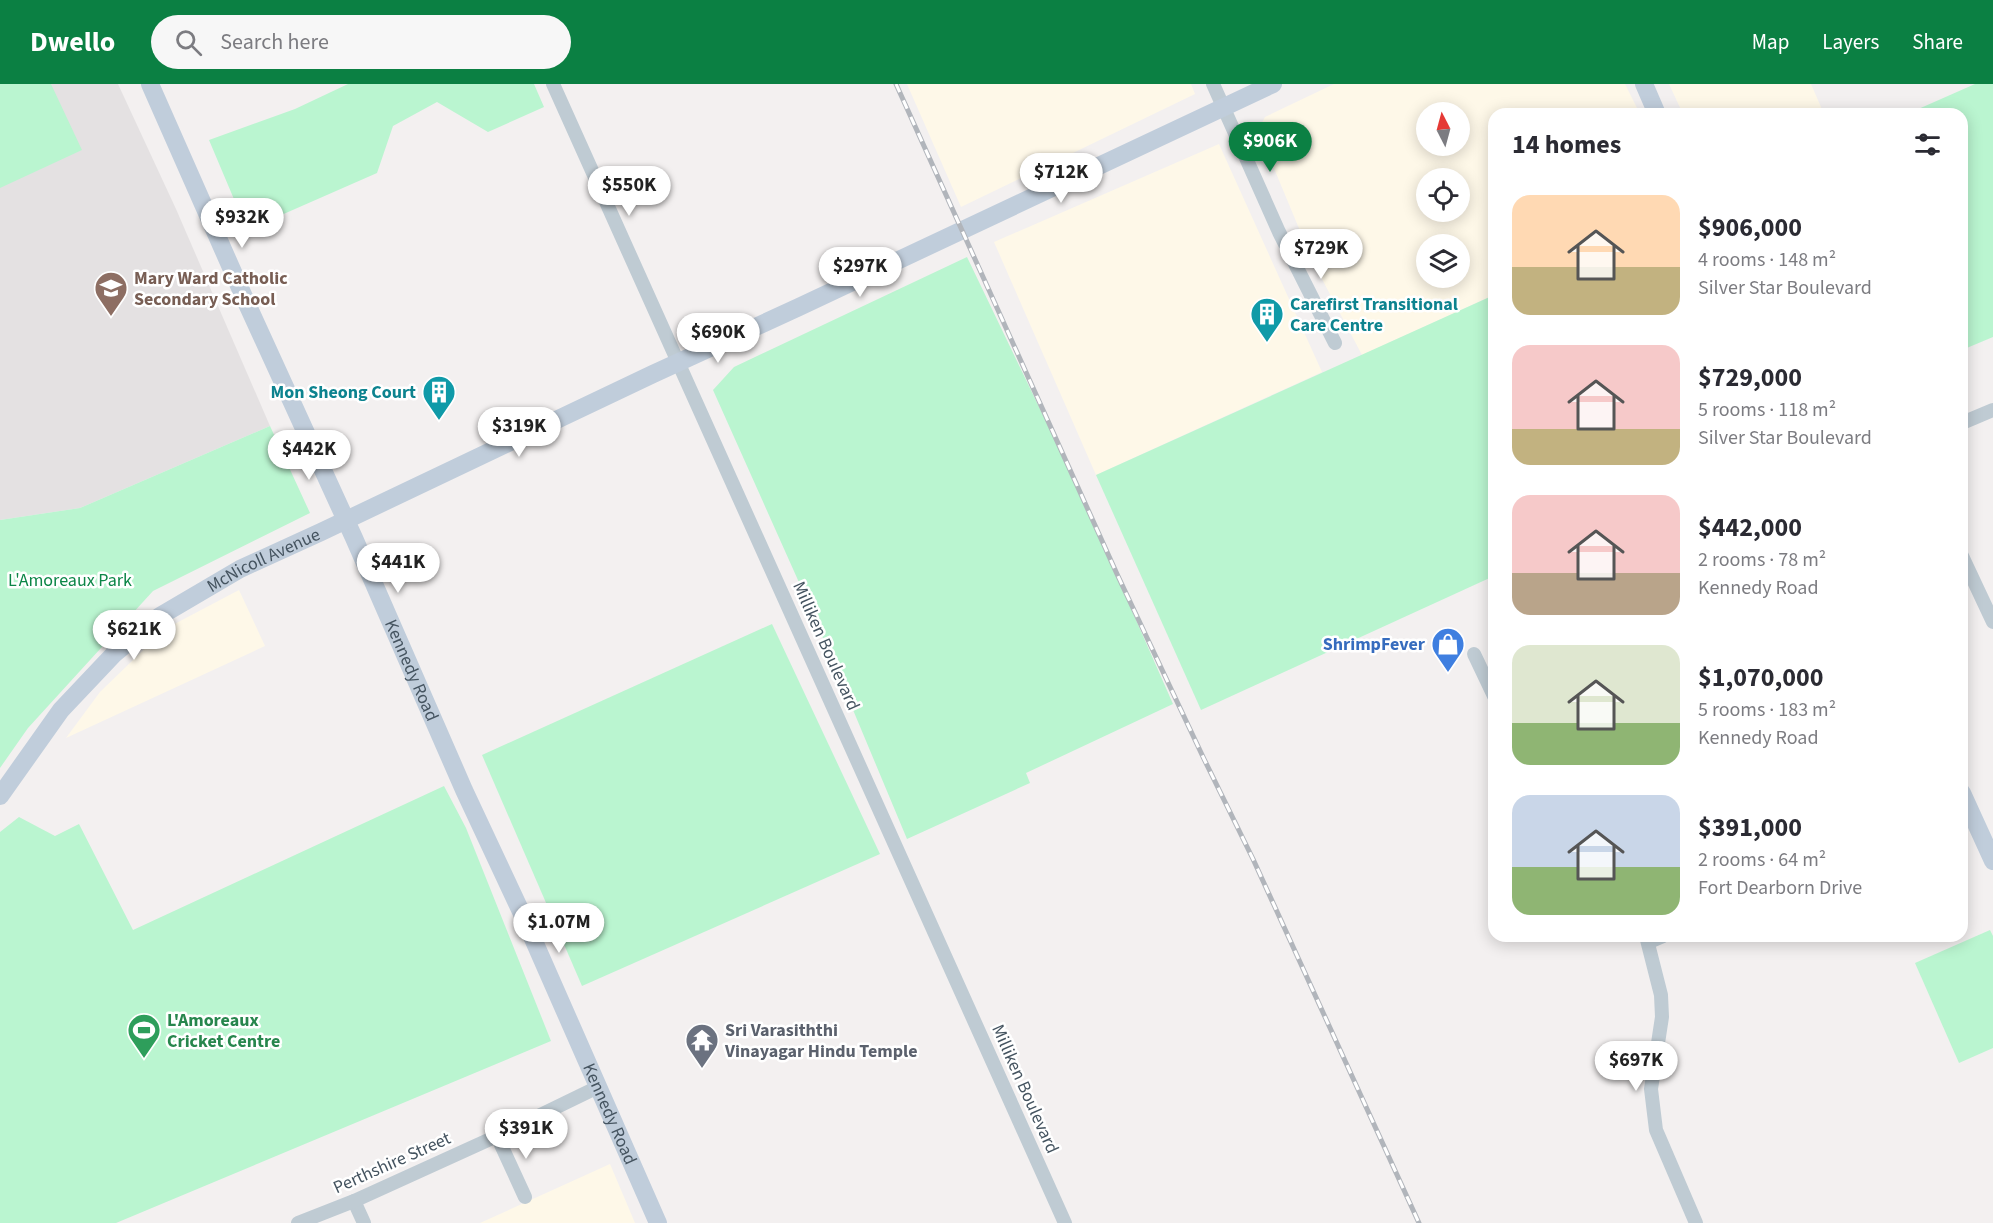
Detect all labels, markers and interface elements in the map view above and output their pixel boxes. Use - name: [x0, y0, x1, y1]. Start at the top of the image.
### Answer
- search box: [151, 15, 571, 69]
- text: Dwello: [30, 22, 115, 62]
- icon: search: [172, 26, 205, 59]
- text: Search here: [220, 26, 329, 58]
- text: Map: [1752, 27, 1789, 57]
- text: Layers: [1822, 27, 1879, 57]
- text: Share: [1912, 27, 1963, 57]
- north arrow: [1416, 102, 1470, 156]
- map controls: [1416, 102, 1470, 288]
- pin: $906K: [1228, 122, 1312, 173]
- text: 14 homes: [1512, 126, 1621, 163]
- text: $906K: [1243, 127, 1297, 155]
- icon: filters: [1911, 128, 1944, 161]
- pin: $712K: [1019, 153, 1103, 204]
- text: $712K: [1034, 158, 1088, 186]
- pin: $550K: [587, 166, 671, 217]
- button: locate: [1416, 168, 1470, 222]
- text: $550K: [602, 171, 656, 199]
- pin: $932K: [200, 198, 284, 249]
- text: $932K: [215, 203, 269, 231]
- text: $906,000: [1698, 209, 1802, 246]
- icon: home: [1560, 219, 1632, 291]
- pin: $729K: [1279, 229, 1363, 280]
- text: $729K: [1294, 234, 1348, 262]
- button: layers: [1416, 234, 1470, 288]
- text: 4 rooms · 148 m²: [1698, 246, 1836, 274]
- pin: $297K: [818, 247, 902, 298]
- text: $297K: [833, 252, 887, 280]
- place label: Mary Ward Catholic Secondary School: [134, 266, 288, 312]
- school or university icon: Mary Ward Catholic Secondary School: [93, 270, 129, 317]
- text: Silver Star Boulevard: [1698, 274, 1872, 302]
- place label: Carefirst Transitional Care Centre: [1290, 292, 1458, 338]
- building icon: Carefirst Transitional Care Centre: [1249, 296, 1285, 343]
- pin: $690K: [676, 313, 760, 364]
- text: $690K: [691, 318, 745, 346]
- text: $729,000: [1698, 359, 1802, 396]
- icon: home: [1560, 369, 1632, 441]
- building icon: Mon Sheong Court: [421, 374, 457, 421]
- place label: Mon Sheong Court: [271, 380, 416, 405]
- text: 5 rooms · 118 m²: [1698, 396, 1836, 424]
- pin: $319K: [477, 407, 561, 458]
- text: $319K: [492, 412, 546, 440]
- text: Silver Star Boulevard: [1698, 424, 1872, 452]
- pin: $442K: [267, 430, 351, 481]
- text: $442K: [282, 435, 336, 463]
- text: $442,000: [1698, 509, 1802, 546]
- icon: home: [1560, 519, 1632, 591]
- street label: McNicoll Avenue: [202, 522, 324, 598]
- pin: $441K: [356, 543, 440, 594]
- text: 2 rooms · 78 m²: [1698, 546, 1826, 574]
- text: $441K: [371, 548, 425, 576]
- park label: L'Amoreaux Park: [8, 568, 132, 593]
- text: Kennedy Road: [1698, 574, 1819, 602]
- street label: Milliken Boulevard: [786, 577, 866, 715]
- pin: $621K: [92, 610, 176, 661]
- text: $621K: [107, 615, 161, 643]
- street label: Kennedy Road: [379, 615, 445, 725]
- shop icon: ShrimpFever: [1430, 626, 1466, 673]
- place label: ShrimpFever: [1323, 632, 1426, 657]
- text: $1,070,000: [1698, 659, 1823, 696]
- icon: home: [1560, 669, 1632, 741]
- text: 5 rooms · 183 m²: [1698, 696, 1836, 724]
- text: Kennedy Road: [1698, 724, 1819, 752]
- text: $391,000: [1698, 809, 1802, 846]
- icon: home: [1560, 819, 1632, 891]
- text: 2 rooms · 64 m²: [1698, 846, 1826, 874]
- text: Fort Dearborn Drive: [1698, 874, 1862, 902]
- pin: $1.07M: [510, 903, 608, 954]
- text: $1.07M: [527, 908, 591, 936]
- place label: L'Amoreaux Cricket Centre: [167, 1008, 280, 1054]
- sports icon: L'Amoreaux Cricket Centre: [126, 1012, 162, 1059]
- place label: Sri Varasiththi Vinayagar Hindu Temple: [724, 1018, 918, 1064]
- street label: Milliken Boulevard: [985, 1020, 1065, 1158]
- temple icon: Sri Varasiththi Vinayagar Hindu Temple: [684, 1022, 720, 1069]
- pin: $697K: [1594, 1041, 1678, 1092]
- text: $697K: [1609, 1046, 1663, 1074]
- street label: Kennedy Road: [577, 1059, 643, 1169]
- pin: $391K: [484, 1109, 568, 1160]
- text: $391K: [499, 1114, 553, 1142]
- street label: Perthshire Street: [329, 1126, 455, 1200]

